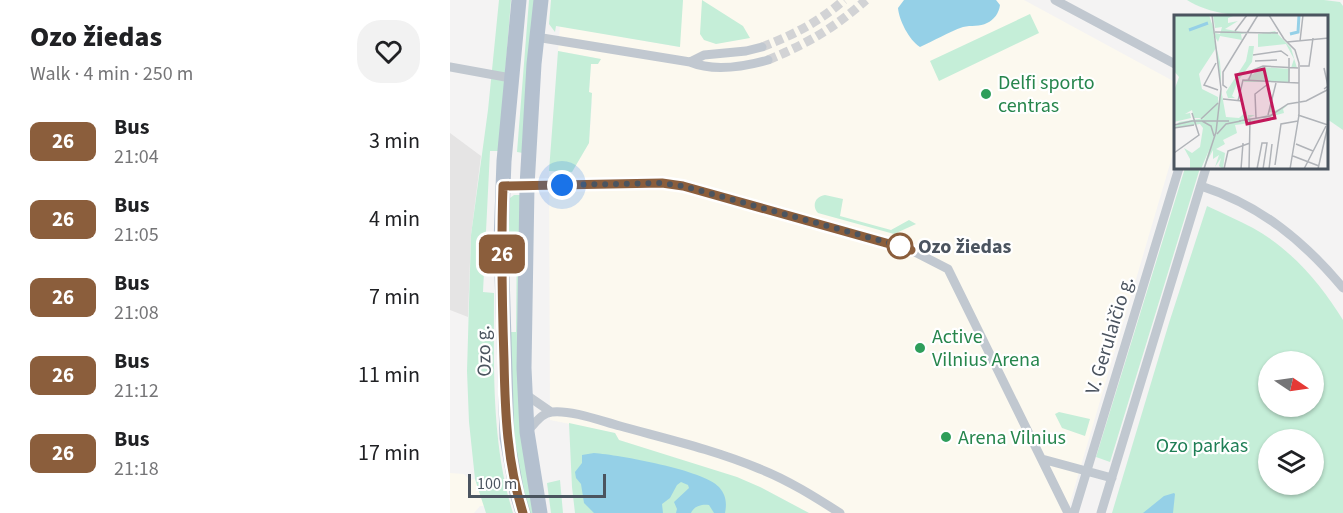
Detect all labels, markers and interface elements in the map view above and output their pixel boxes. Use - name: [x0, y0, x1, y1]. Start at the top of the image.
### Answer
- inset map: [1174, 15, 1328, 170]
- text: Ozo žiedas: [30, 17, 162, 57]
- button: heart: [357, 20, 420, 83]
- text: Walk · 4 min · 250 m: [30, 60, 193, 88]
- place label: Delfi sporto centras: [998, 69, 1095, 120]
- marker: Delfi sporto centras: [979, 87, 993, 101]
- text: Bus: [114, 111, 150, 143]
- text: 3 min: [369, 125, 420, 157]
- text: 26: [52, 126, 74, 156]
- text: 21:04: [114, 143, 159, 171]
- your location: [547, 170, 577, 200]
- text: Bus: [114, 189, 150, 221]
- text: 4 min: [369, 203, 420, 235]
- text: 26: [52, 204, 74, 234]
- text: 21:05: [114, 221, 159, 249]
- marker: Ozo žiedas: [887, 233, 913, 259]
- place label: Ozo žiedas: [918, 233, 1012, 261]
- line badge: 26: [475, 234, 529, 274]
- text: 26: [491, 239, 513, 269]
- text: Bus: [114, 267, 150, 299]
- street label: V. Gerulaičio g.: [1079, 273, 1141, 398]
- text: 7 min: [369, 281, 420, 313]
- text: 26: [52, 282, 74, 312]
- text: 21:08: [114, 299, 159, 327]
- place label: Active Vilnius Arena: [932, 323, 1040, 374]
- street label: Ozo g.: [469, 325, 499, 377]
- marker: Active Vilnius Arena: [913, 341, 927, 355]
- text: Bus: [114, 345, 150, 377]
- north arrow: [1258, 351, 1324, 417]
- map controls: [1258, 351, 1324, 495]
- text: 11 min: [358, 359, 420, 391]
- text: 26: [52, 360, 74, 390]
- text: 21:12: [114, 377, 159, 405]
- text: Bus: [114, 423, 150, 455]
- place label: Arena Vilnius: [958, 424, 1066, 452]
- button: layers: [1258, 429, 1324, 495]
- marker: Arena Vilnius: [939, 430, 953, 444]
- park label: Ozo parkas: [1156, 432, 1248, 460]
- text: 17 min: [358, 437, 420, 469]
- text: 26: [52, 438, 74, 468]
- text: 21:18: [114, 455, 159, 483]
- scale bar: [468, 471, 606, 498]
- text: 100 m: [477, 473, 517, 495]

